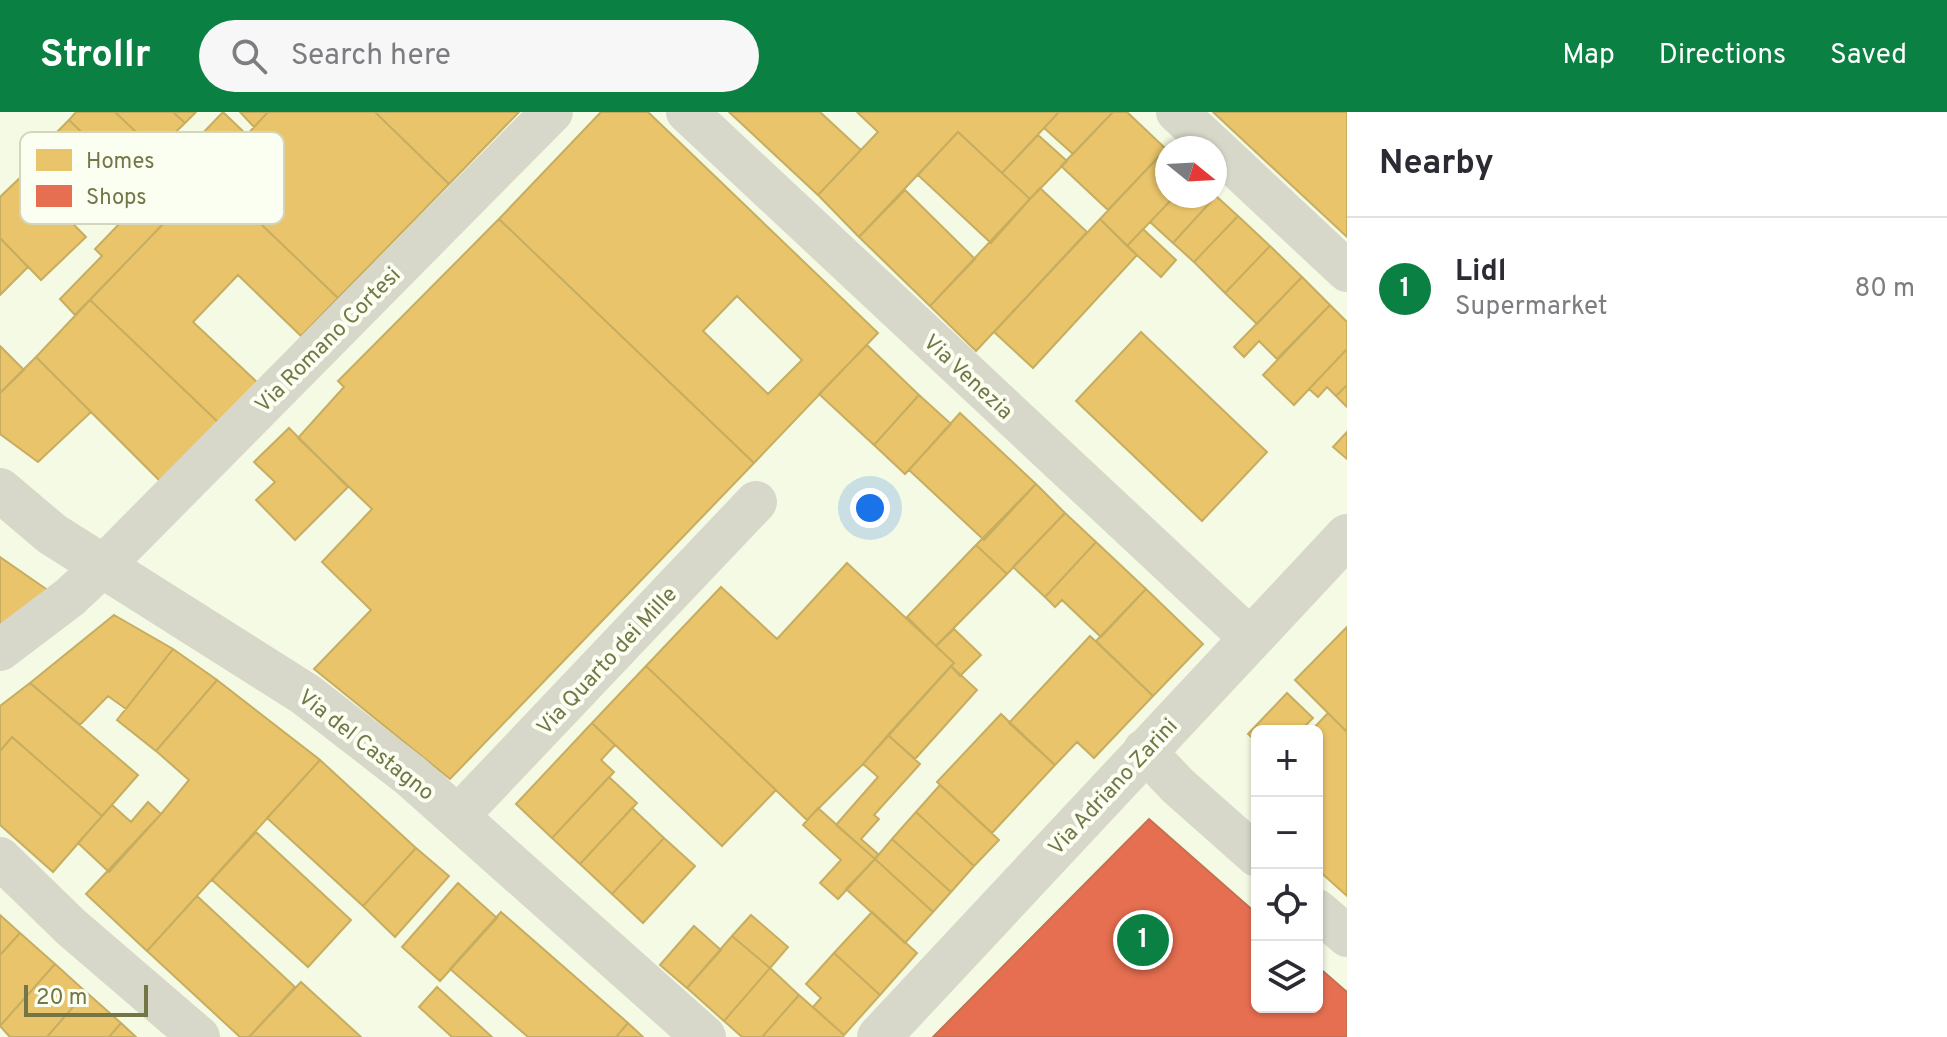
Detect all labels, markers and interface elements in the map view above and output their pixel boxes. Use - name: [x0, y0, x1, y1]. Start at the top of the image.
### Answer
- search box: [199, 20, 759, 92]
- text: Strollr: [40, 32, 151, 81]
- icon: search: [227, 34, 271, 78]
- text: Search here: [291, 38, 451, 75]
- text: Map: [1562, 38, 1615, 74]
- text: Directions: [1659, 38, 1786, 74]
- text: Saved: [1830, 38, 1907, 74]
- legend: [20, 132, 284, 224]
- north arrow: [1155, 136, 1227, 208]
- text: Nearby: [1379, 143, 1494, 186]
- text: Homes: [86, 149, 155, 176]
- text: Shops: [86, 185, 147, 212]
- text: Lidl: [1455, 254, 1507, 291]
- street label: Via Romano Cortesi: [250, 262, 407, 419]
- text: 1: [1400, 273, 1410, 306]
- text: 80 m: [1855, 273, 1915, 306]
- text: Supermarket: [1455, 291, 1607, 324]
- street label: Via Venezia: [917, 330, 1018, 426]
- your location: [850, 488, 890, 528]
- street label: Via Quarto dei Mille: [532, 582, 684, 742]
- street label: Via del Castagno: [292, 684, 439, 807]
- street label: Via Adriano Zarini: [1044, 714, 1184, 862]
- map controls: [1251, 725, 1323, 1013]
- button: +: [1251, 725, 1323, 797]
- button: −: [1251, 797, 1323, 869]
- button: locate: [1251, 869, 1323, 941]
- pin: 1: [1117, 910, 1169, 970]
- button: layers: [1251, 941, 1323, 1013]
- scale bar: [24, 981, 148, 1017]
- text: 20 m: [36, 985, 87, 1012]

